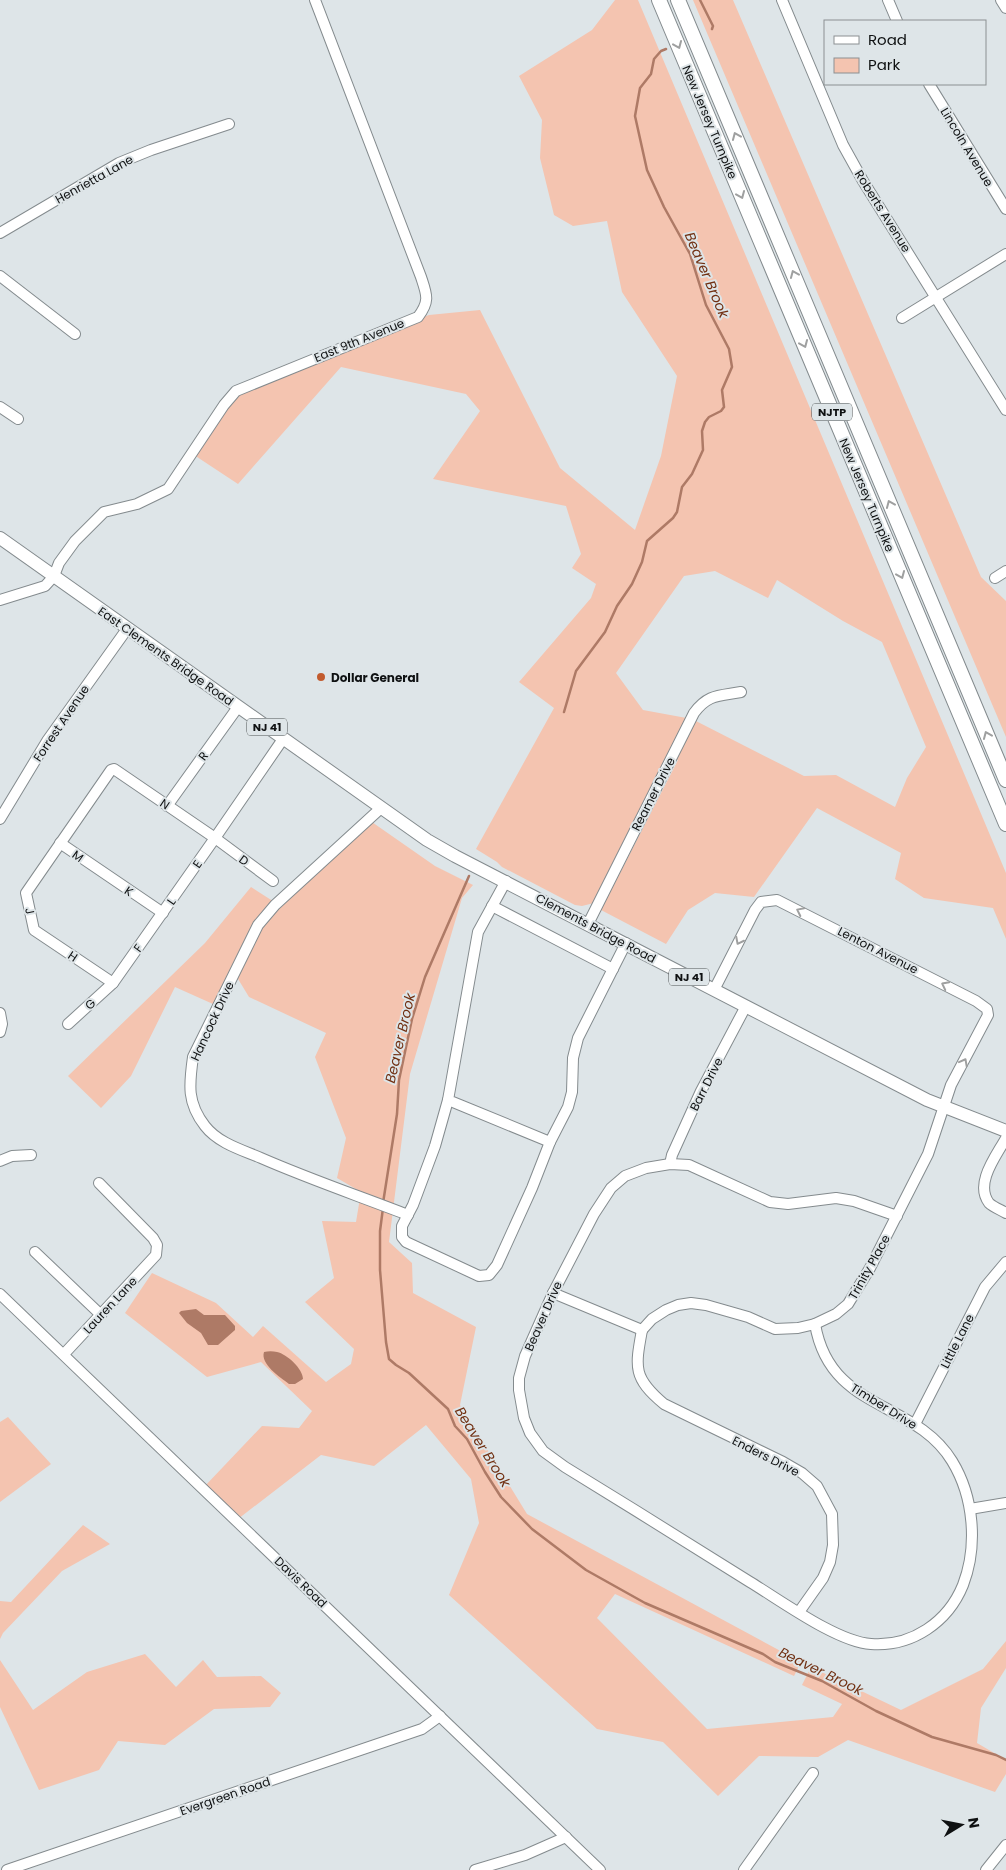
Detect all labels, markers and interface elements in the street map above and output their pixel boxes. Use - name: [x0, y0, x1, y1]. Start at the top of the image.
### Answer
- legend: [824, 20, 986, 85]
- text: Road: [868, 29, 907, 50]
- one-way arrow: [671, 40, 682, 49]
- text: Park: [868, 54, 900, 75]
- street label: New Jersey Turnpike: [678, 63, 742, 181]
- street label: Lincoln Avenue: [937, 104, 997, 190]
- one-way arrow: [732, 132, 742, 141]
- street label: Henrietta Lane: [52, 151, 136, 207]
- street label: Roberts Avenue: [851, 167, 915, 255]
- one-way arrow: [735, 190, 745, 199]
- water label: Beaver Brook: [680, 229, 734, 322]
- one-way arrow: [790, 270, 800, 279]
- street label: East 9th Avenue: [311, 314, 407, 366]
- one-way arrow: [798, 339, 808, 348]
- road number: NJTP: [812, 404, 852, 421]
- street label: New Jersey Turnpike: [835, 436, 899, 554]
- one-way arrow: [886, 501, 896, 509]
- one-way arrow: [895, 570, 905, 579]
- street label: East Clements Bridge Road: [95, 603, 237, 709]
- place label: Dollar General: [331, 669, 419, 686]
- marker: Dollar General: [315, 671, 327, 683]
- street label: Forrest Avenue: [29, 681, 93, 765]
- road number: NJ 41: [247, 719, 287, 736]
- one-way arrow: [982, 731, 993, 740]
- street label: R: [194, 748, 212, 764]
- street label: Reamer Drive: [627, 754, 679, 834]
- street label: N: [157, 795, 173, 813]
- street label: M: [69, 846, 87, 866]
- street label: D: [236, 851, 252, 869]
- street label: E: [188, 857, 206, 871]
- street label: K: [121, 882, 137, 900]
- street label: Clements Bridge Road: [533, 889, 659, 967]
- street label: L: [163, 894, 179, 908]
- street label: J: [21, 906, 39, 916]
- one-way arrow: [796, 907, 805, 917]
- street label: Lenton Avenue: [835, 922, 921, 978]
- one-way arrow: [735, 936, 745, 945]
- street label: F: [129, 941, 147, 955]
- street label: H: [65, 947, 81, 965]
- road number: NJ 41: [669, 969, 709, 986]
- street label: Hancock Drive: [186, 979, 238, 1063]
- one-way arrow: [941, 981, 950, 991]
- water label: Beaver Brook: [380, 990, 420, 1085]
- street label: G: [81, 995, 99, 1013]
- street label: Barr Drive: [685, 1054, 727, 1114]
- one-way arrow: [957, 1058, 967, 1067]
- street label: Trinity Place: [844, 1232, 894, 1302]
- street label: Lauren Lane: [79, 1273, 141, 1337]
- street label: Beaver Drive: [520, 1278, 566, 1354]
- street label: Little Lane: [936, 1311, 978, 1371]
- street label: Timber Drive: [848, 1379, 920, 1433]
- water label: Beaver Brook: [450, 1403, 516, 1492]
- street label: Enders Drive: [729, 1432, 803, 1480]
- street label: Davis Road: [271, 1553, 331, 1611]
- water label: Beaver Brook: [775, 1642, 867, 1700]
- street label: Evergreen Road: [178, 1773, 272, 1819]
- north arrow: [936, 1800, 986, 1850]
- text: N: [963, 1816, 985, 1830]

